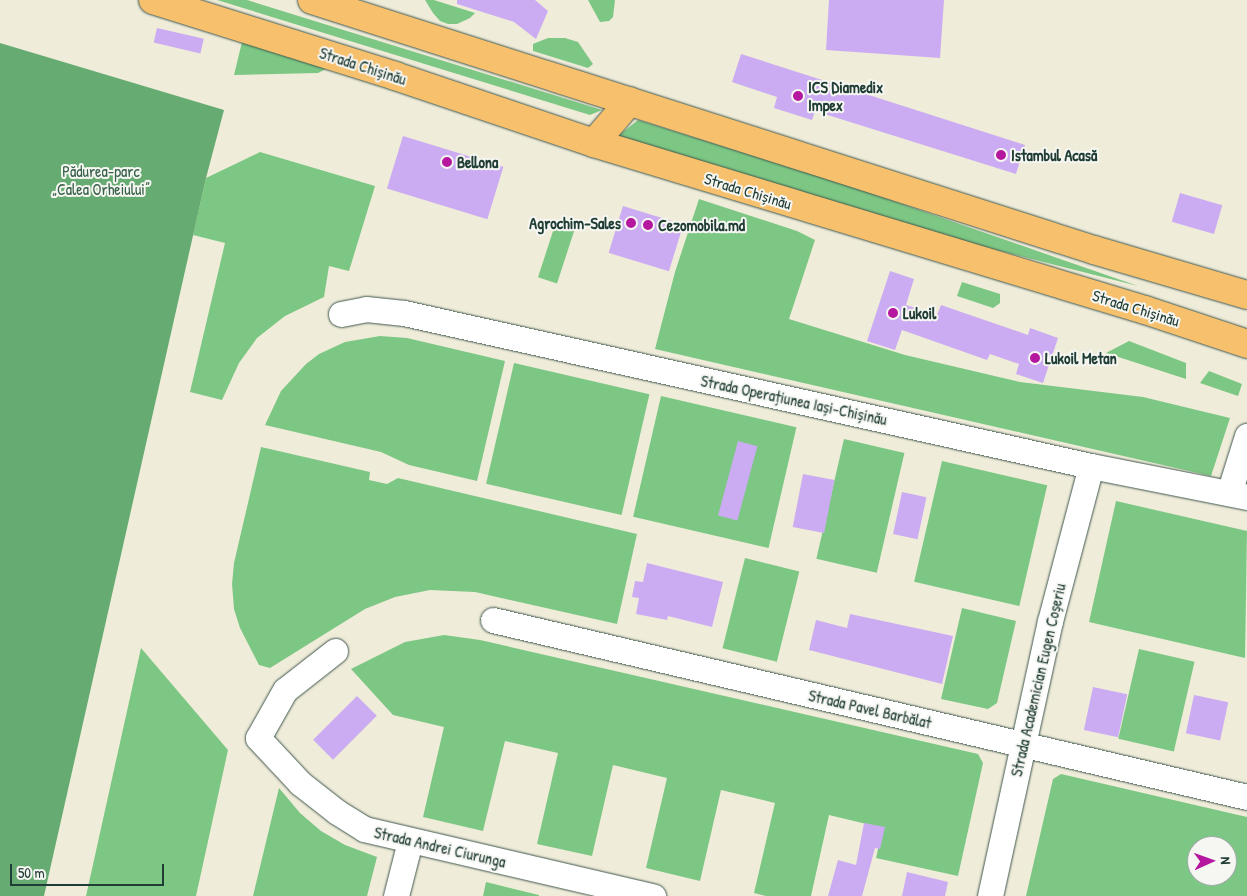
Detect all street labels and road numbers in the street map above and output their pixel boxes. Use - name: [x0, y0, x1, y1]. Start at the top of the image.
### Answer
- street label: Strada Chișinău: [317, 43, 409, 89]
- street label: Strada Chișinău: [702, 169, 794, 213]
- street label: Strada Chișinău: [1090, 286, 1182, 330]
- street label: Strada Operațiunea Iași-Chișinău: [699, 371, 889, 429]
- street label: Strada Academician Eugen Coșeriu: [1006, 582, 1070, 778]
- street label: Strada Pavel Barbălat: [807, 686, 933, 732]
- street label: Strada Andrei Ciurunga: [372, 823, 508, 871]

